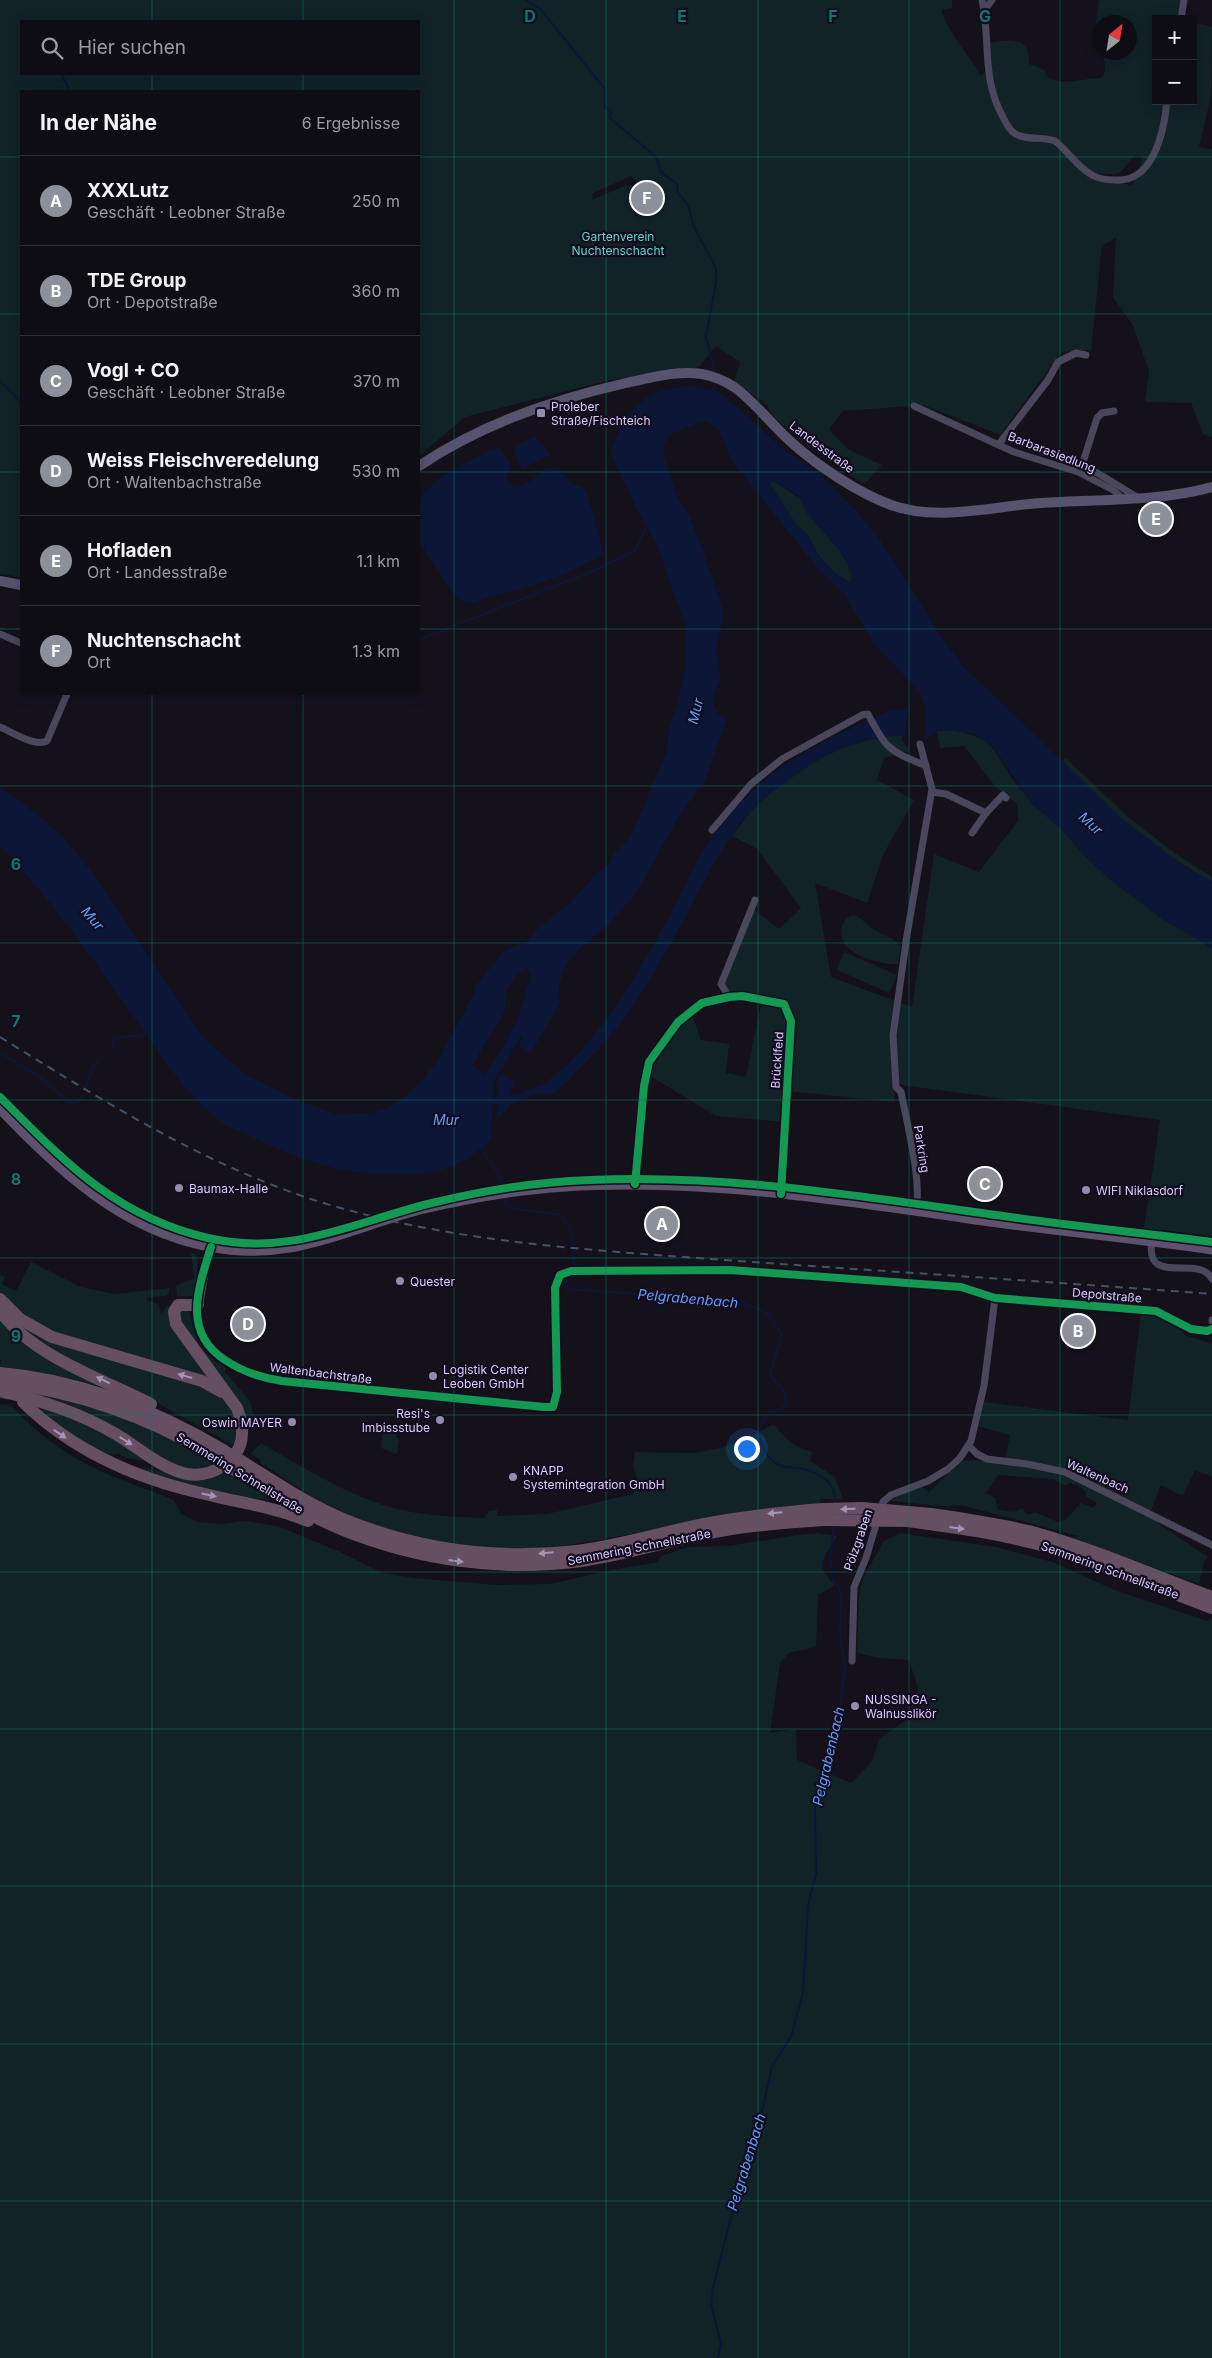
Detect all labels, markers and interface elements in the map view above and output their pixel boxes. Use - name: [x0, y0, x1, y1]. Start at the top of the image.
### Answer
- text: D: [524, 6, 536, 26]
- text: E: [677, 6, 687, 26]
- text: F: [828, 6, 838, 26]
- text: G: [979, 6, 991, 26]
- north arrow: [1092, 15, 1137, 60]
- map controls: [1152, 15, 1197, 105]
- button: +: [1152, 15, 1197, 60]
- search box: [20, 20, 420, 75]
- icon: search: [38, 34, 66, 62]
- text: Hier suchen: [78, 36, 186, 59]
- button: −: [1152, 60, 1197, 105]
- text: In der Nähe: [40, 110, 157, 135]
- text: 6 Ergebnisse: [302, 113, 400, 133]
- text: XXXLutz: [87, 179, 170, 202]
- pin: F: [631, 179, 663, 217]
- text: A: [50, 191, 62, 211]
- text: 250 m: [352, 191, 400, 211]
- text: Geschäft · Leobner Straße: [87, 202, 285, 222]
- park label: Gartenverein Nuchtenschacht: [572, 229, 665, 258]
- text: TDE Group: [87, 269, 186, 292]
- text: B: [51, 281, 61, 301]
- text: 360 m: [352, 281, 400, 301]
- text: Ort · Depotstraße: [87, 292, 218, 312]
- text: Vogl + CO: [87, 359, 179, 382]
- text: C: [50, 371, 62, 391]
- text: 370 m: [353, 371, 400, 391]
- text: Geschäft · Leobner Straße: [87, 382, 285, 402]
- place label: Proleber Straße/Fischteich: [551, 399, 651, 428]
- marker: Proleber Straße/Fischteich: [535, 407, 547, 419]
- street label: Landesstraße: [787, 418, 857, 476]
- street label: Barbarasiedlung: [1006, 428, 1098, 476]
- text: Weiss Fleischveredelung: [87, 449, 319, 472]
- text: D: [50, 461, 62, 481]
- text: 530 m: [352, 461, 400, 481]
- text: Ort · Waltenbachstraße: [87, 472, 262, 492]
- pin: E: [1140, 500, 1172, 538]
- text: Hofladen: [87, 539, 172, 562]
- text: E: [51, 551, 61, 571]
- text: 1.1 km: [356, 551, 400, 571]
- text: Ort · Landesstraße: [87, 562, 227, 582]
- text: Nuchtenschacht: [87, 629, 241, 652]
- text: F: [51, 641, 61, 661]
- text: 1.3 km: [352, 641, 400, 661]
- text: Ort: [87, 652, 111, 672]
- water label: Mur: [684, 696, 707, 726]
- water label: Mur: [1076, 808, 1107, 839]
- text: 6: [11, 854, 21, 874]
- water label: Mur: [78, 903, 108, 934]
- text: 7: [11, 1011, 21, 1031]
- street label: Brücklfeld: [768, 1031, 786, 1089]
- water label: Mur: [433, 1111, 460, 1128]
- street label: Parkring: [911, 1124, 933, 1174]
- pin: C: [969, 1165, 1001, 1203]
- text: 8: [11, 1169, 21, 1189]
- place label: Baumax-Halle: [189, 1181, 268, 1196]
- marker: Baumax-Halle: [173, 1182, 185, 1194]
- place label: WIFI Niklasdorf: [1096, 1183, 1183, 1198]
- marker: WIFI Niklasdorf: [1080, 1184, 1092, 1196]
- pin: A: [646, 1205, 678, 1243]
- place label: Quester: [410, 1274, 455, 1289]
- marker: Quester: [394, 1275, 406, 1287]
- street label: Depotstraße: [1072, 1284, 1142, 1306]
- water label: Pelgrabenbach: [637, 1285, 739, 1311]
- pin: D: [232, 1305, 264, 1343]
- pin: B: [1062, 1312, 1094, 1350]
- text: 9: [11, 1326, 21, 1346]
- street label: Waltenbachstraße: [269, 1359, 373, 1387]
- place label: Logistik Center Leoben GmbH: [443, 1362, 529, 1391]
- marker: Logistik Center Leoben GmbH: [427, 1370, 439, 1382]
- one-way arrow: [177, 1372, 192, 1380]
- one-way arrow: [96, 1376, 110, 1384]
- place label: Resi's Imbissstube: [362, 1406, 430, 1435]
- marker: Resi's Imbissstube: [434, 1414, 446, 1426]
- place label: Oswin MAYER: [202, 1415, 282, 1430]
- marker: Oswin MAYER: [286, 1416, 298, 1428]
- one-way arrow: [53, 1429, 66, 1438]
- street label: Semmering Schnellstraße: [174, 1429, 306, 1517]
- one-way arrow: [119, 1436, 132, 1445]
- your location: [734, 1436, 760, 1462]
- street label: Waltenbach: [1064, 1456, 1132, 1496]
- place label: KNAPP Systemintegration GmbH: [523, 1463, 665, 1492]
- marker: KNAPP Systemintegration GmbH: [507, 1471, 519, 1483]
- one-way arrow: [202, 1491, 217, 1499]
- one-way arrow: [839, 1505, 855, 1513]
- street label: Pölzgraben: [840, 1507, 876, 1573]
- one-way arrow: [766, 1509, 782, 1517]
- one-way arrow: [949, 1524, 965, 1532]
- street label: Semmering Schnellstraße: [566, 1526, 712, 1568]
- street label: Semmering Schnellstraße: [1039, 1538, 1181, 1602]
- one-way arrow: [538, 1550, 554, 1558]
- one-way arrow: [448, 1557, 464, 1565]
- place label: NUSSINGA - Walnusslikör: [865, 1692, 937, 1721]
- marker: NUSSINGA - Walnusslikör: [849, 1700, 861, 1712]
- water label: Pelgrabenbach: [808, 1705, 848, 1807]
- water label: Pelgrabenbach: [723, 2111, 769, 2213]

